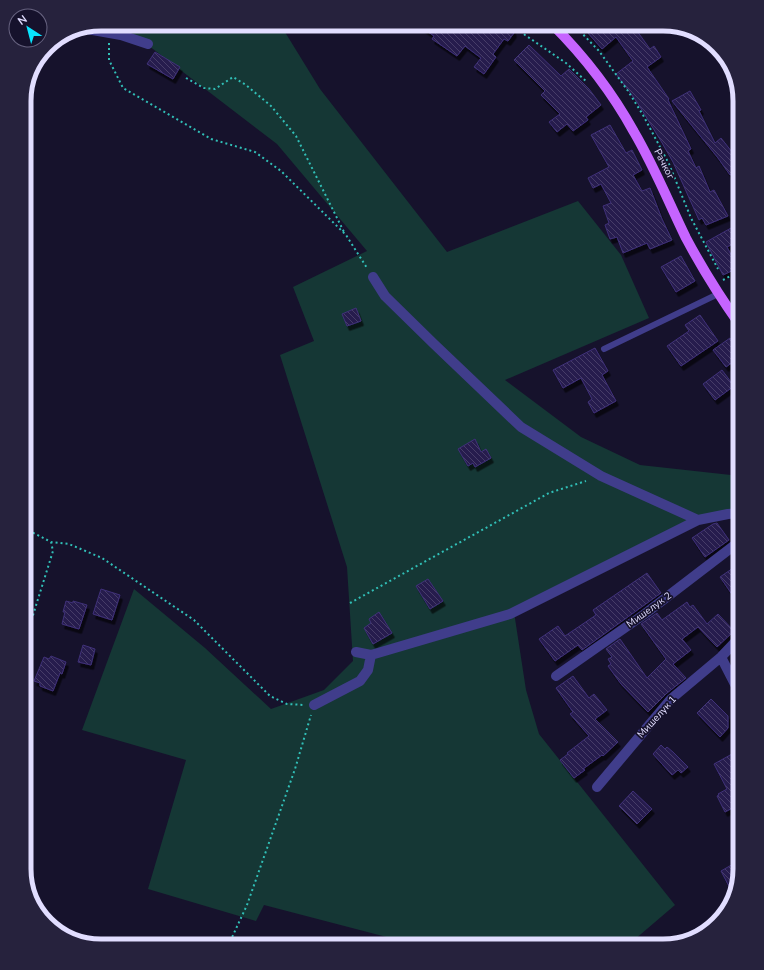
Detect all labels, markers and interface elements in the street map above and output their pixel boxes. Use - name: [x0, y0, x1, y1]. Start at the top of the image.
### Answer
- north arrow: [8, 8, 48, 48]
- text: N: [15, 12, 30, 29]
- street label: Рачког: [650, 146, 678, 182]
- street label: Мишелук 2: [624, 589, 674, 631]
- street label: Мишелук 1: [634, 693, 680, 741]

